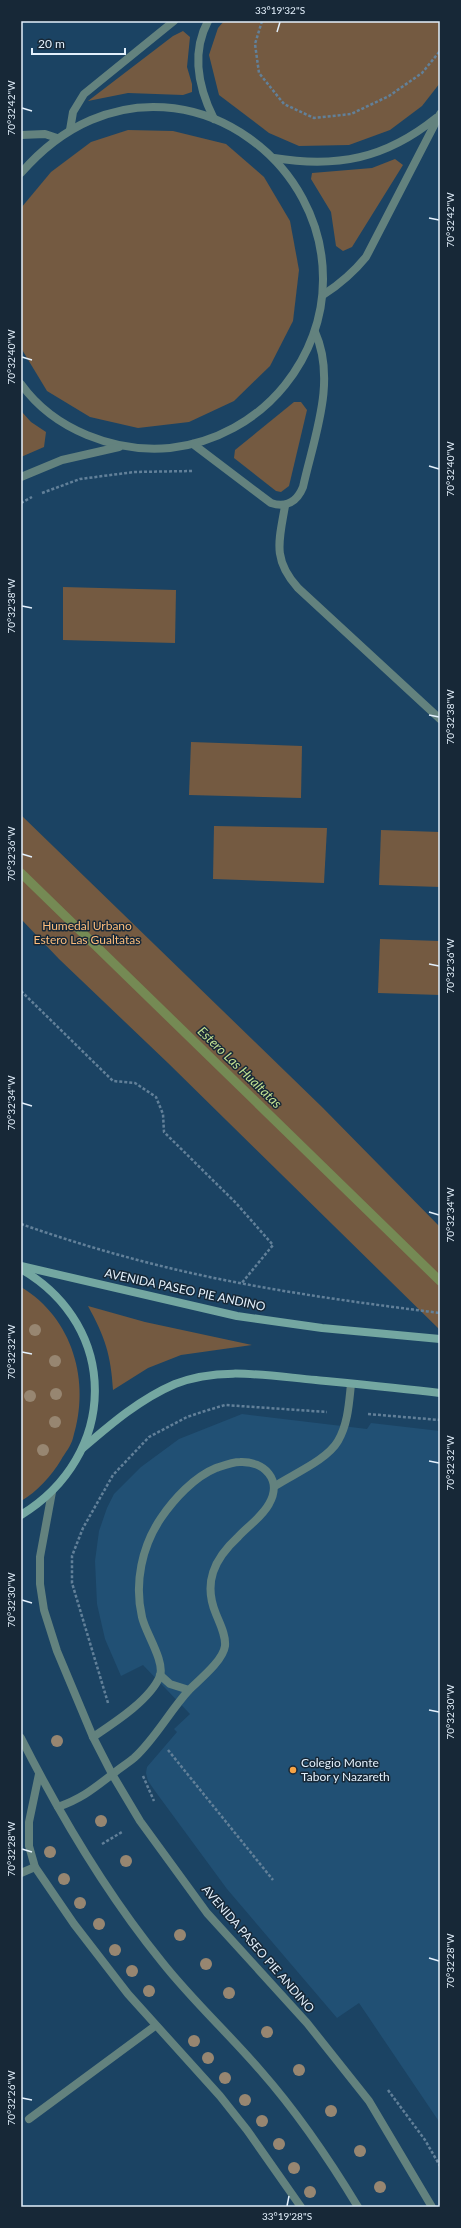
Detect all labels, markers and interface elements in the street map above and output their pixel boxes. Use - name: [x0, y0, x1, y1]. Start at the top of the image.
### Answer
- text: 33°19'32"S: [255, 4, 305, 16]
- scale bar: [32, 30, 125, 56]
- text: 20 m: [38, 36, 65, 51]
- text: 70°32'42"W: [5, 80, 17, 136]
- text: 70°32'42"W: [444, 192, 456, 248]
- text: 70°32'40"W: [5, 329, 17, 385]
- text: 70°32'40"W: [444, 441, 456, 497]
- text: 70°32'38"W: [5, 578, 17, 634]
- text: 70°32'38"W: [444, 689, 456, 745]
- text: 70°32'36"W: [5, 826, 17, 882]
- park label: Humedal Urbano Estero Las Gualtatas: [34, 918, 140, 947]
- text: 70°32'36"W: [444, 938, 456, 994]
- water label: Estero Las Hualtatas: [195, 1023, 285, 1111]
- text: 70°32'34"W: [5, 1075, 17, 1131]
- text: 70°32'34"W: [444, 1187, 456, 1243]
- street label: AVENIDA PASEO PIE ANDINO: [103, 1265, 267, 1314]
- text: 70°32'32"W: [5, 1324, 17, 1380]
- text: 70°32'32"W: [444, 1435, 456, 1491]
- text: 70°32'30"W: [5, 1572, 17, 1628]
- text: 70°32'30"W: [444, 1684, 456, 1740]
- place label: Colegio Monte Tabor y Nazareth: [301, 1755, 390, 1784]
- marker: Colegio Monte Tabor y Nazareth: [288, 1765, 298, 1775]
- text: 70°32'28"W: [5, 1821, 17, 1877]
- street label: AVENIDA PASEO PIE ANDINO: [199, 1882, 318, 2016]
- text: 70°32'28"W: [444, 1933, 456, 1989]
- text: 70°32'26"W: [5, 2070, 17, 2126]
- text: 33°19'28"S: [262, 2210, 312, 2222]

